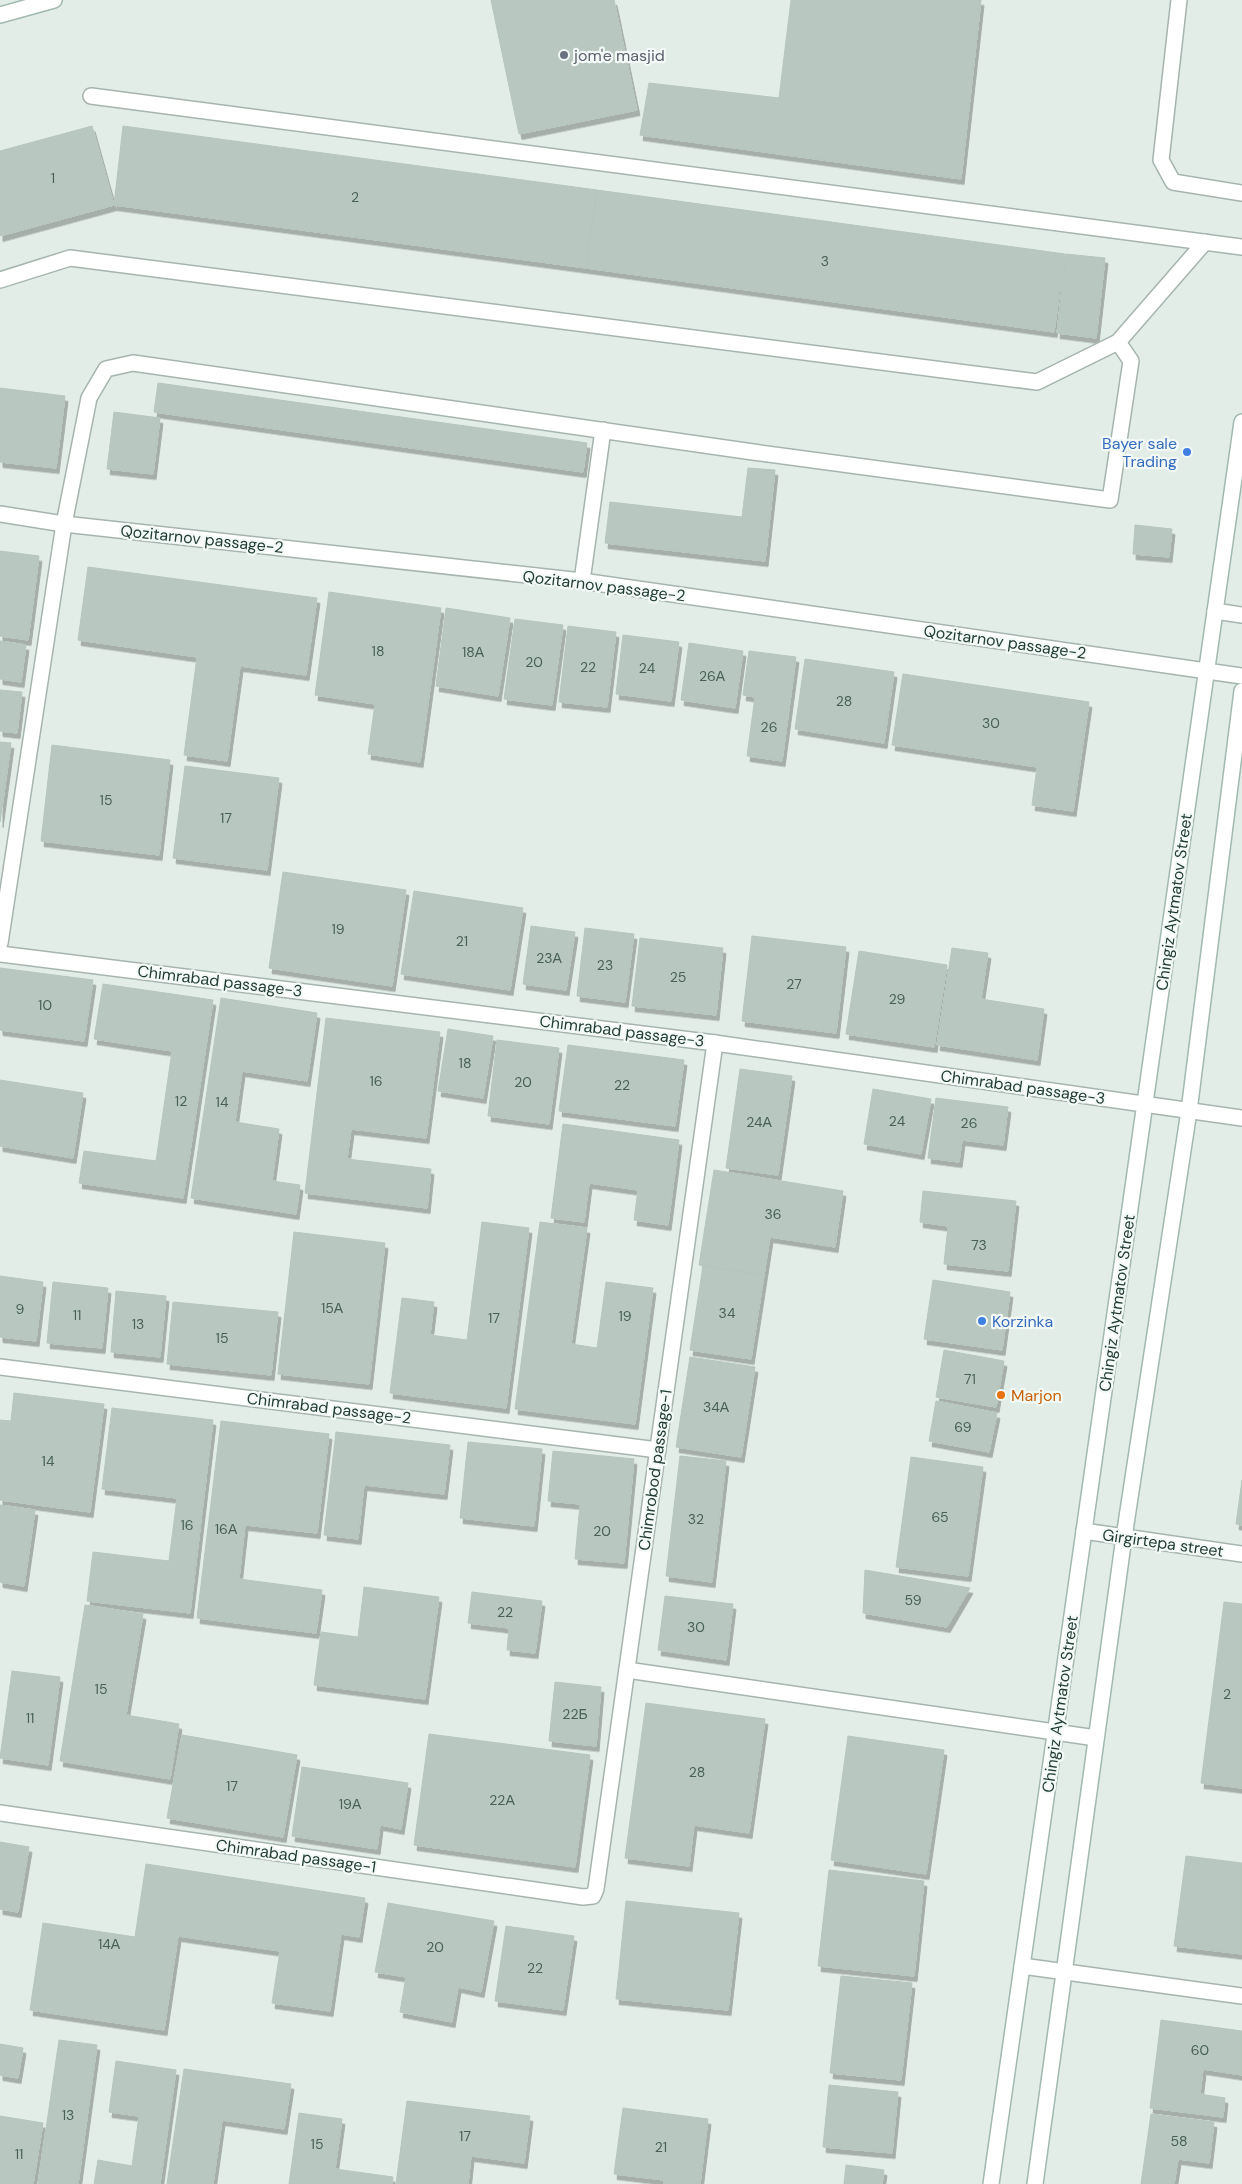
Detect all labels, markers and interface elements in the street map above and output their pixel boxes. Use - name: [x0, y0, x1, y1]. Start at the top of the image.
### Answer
- place label: jom'e masjid: [573, 45, 665, 66]
- marker: jom'e masjid: [558, 49, 570, 61]
- house number: 1: [51, 169, 55, 187]
- house number: 2: [351, 188, 359, 206]
- house number: 3: [821, 252, 829, 270]
- place label: Bayer sale Trading: [1102, 433, 1177, 472]
- marker: Bayer sale Trading: [1181, 446, 1193, 458]
- street label: Qozitarnov passage-2: [119, 520, 285, 558]
- street label: Qozitarnov passage-2: [521, 566, 687, 606]
- street label: Qozitarnov passage-2: [922, 620, 1088, 664]
- house number: 18: [372, 642, 384, 660]
- house number: 18А: [462, 643, 485, 661]
- house number: 20: [525, 653, 543, 671]
- house number: 22: [580, 658, 596, 676]
- house number: 24: [639, 659, 656, 677]
- house number: 26А: [699, 667, 726, 685]
- house number: 28: [836, 692, 852, 710]
- house number: 30: [982, 714, 1000, 732]
- house number: 26: [761, 718, 777, 736]
- house number: 15: [100, 791, 112, 809]
- house number: 17: [220, 809, 232, 827]
- street label: Chingiz Aytmatov Street: [1151, 812, 1197, 992]
- house number: 19: [331, 920, 345, 938]
- house number: 21: [456, 932, 468, 950]
- house number: 23А: [536, 949, 562, 967]
- house number: 23: [597, 956, 613, 974]
- street label: Chimrаbаd passage-3: [136, 960, 304, 1002]
- house number: 25: [670, 968, 686, 986]
- house number: 27: [786, 975, 802, 993]
- house number: 29: [889, 990, 906, 1008]
- house number: 10: [38, 996, 52, 1014]
- street label: Chimrаbаd passage-3: [538, 1010, 706, 1052]
- house number: 18: [459, 1054, 471, 1072]
- street label: Chimrаbаd passage-3: [939, 1065, 1107, 1109]
- house number: 16: [369, 1072, 383, 1090]
- house number: 20: [514, 1073, 532, 1091]
- house number: 22: [614, 1076, 630, 1094]
- house number: 12: [175, 1092, 187, 1110]
- house number: 14: [216, 1093, 229, 1111]
- house number: 24: [889, 1112, 906, 1130]
- house number: 24А: [746, 1113, 772, 1131]
- house number: 26: [961, 1114, 977, 1132]
- house number: 36: [764, 1205, 782, 1223]
- street label: Chingiz Aytmatov Street: [1094, 1213, 1140, 1393]
- house number: 73: [971, 1236, 987, 1254]
- house number: 15А: [321, 1299, 344, 1317]
- house number: 9: [16, 1300, 25, 1318]
- house number: 34: [719, 1304, 736, 1322]
- house number: 11: [73, 1306, 81, 1324]
- house number: 19: [618, 1307, 632, 1325]
- house number: 17: [488, 1309, 500, 1327]
- place label: Korzinka: [992, 1311, 1053, 1332]
- house number: 13: [132, 1315, 144, 1333]
- marker: Korzinka: [976, 1315, 988, 1327]
- house number: 15: [216, 1329, 228, 1347]
- house number: 71: [964, 1370, 976, 1388]
- place label: Marjon: [1011, 1385, 1062, 1406]
- street label: Chimrabad passage-2: [246, 1387, 412, 1429]
- street label: Chimrobod passage-1: [633, 1388, 677, 1552]
- marker: Marjon: [995, 1389, 1007, 1401]
- house number: 34А: [703, 1398, 730, 1416]
- house number: 69: [954, 1418, 972, 1436]
- house number: 14: [42, 1452, 55, 1470]
- house number: 65: [931, 1508, 949, 1526]
- house number: 32: [688, 1510, 704, 1528]
- house number: 16: [180, 1516, 194, 1534]
- house number: 16А: [215, 1520, 238, 1538]
- house number: 20: [593, 1522, 611, 1540]
- street label: Girgirtepa street: [1101, 1524, 1225, 1562]
- house number: 59: [905, 1591, 922, 1609]
- house number: 22: [497, 1603, 513, 1621]
- street label: Chingiz Aytmatov Street: [1037, 1614, 1083, 1794]
- house number: 30: [687, 1618, 705, 1636]
- house number: 15: [95, 1680, 107, 1698]
- house number: 2: [1223, 1685, 1231, 1703]
- house number: 22Б: [562, 1705, 588, 1723]
- house number: 11: [26, 1709, 34, 1727]
- house number: 28: [689, 1763, 705, 1781]
- house number: 17: [226, 1777, 238, 1795]
- house number: 22А: [489, 1791, 515, 1809]
- house number: 19А: [339, 1795, 362, 1813]
- street label: Chimrаbаd passage-1: [215, 1834, 377, 1878]
- house number: 14А: [98, 1935, 121, 1953]
- house number: 20: [426, 1938, 444, 1956]
- house number: 22: [527, 1959, 543, 1977]
- house number: 60: [1191, 2041, 1209, 2059]
- house number: 13: [62, 2106, 74, 2124]
- house number: 17: [459, 2127, 471, 2145]
- house number: 58: [1170, 2132, 1188, 2150]
- house number: 15: [311, 2135, 323, 2153]
- house number: 21: [655, 2138, 667, 2156]
- house number: 11: [15, 2145, 23, 2163]

